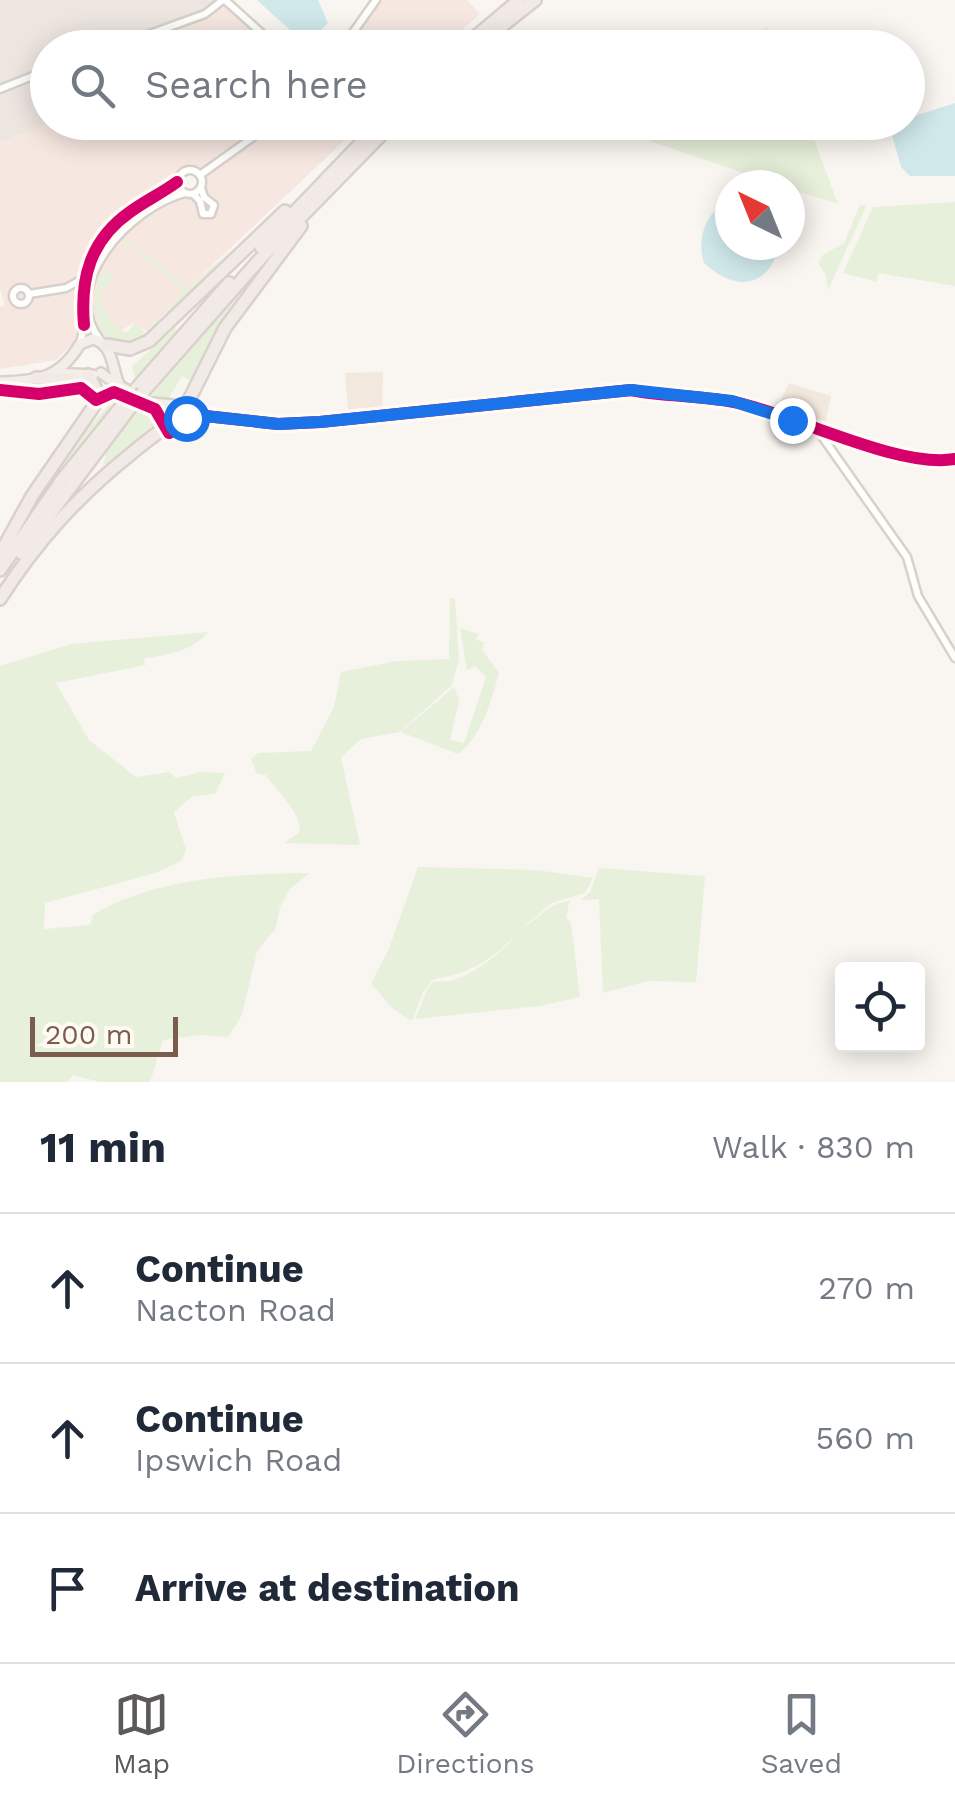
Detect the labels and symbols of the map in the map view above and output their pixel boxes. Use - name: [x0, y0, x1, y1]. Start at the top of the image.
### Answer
- north arrow: [715, 170, 805, 260]
- route start: [164, 396, 210, 442]
- route end: [770, 398, 816, 444]
- scale bar: [30, 1012, 178, 1056]

